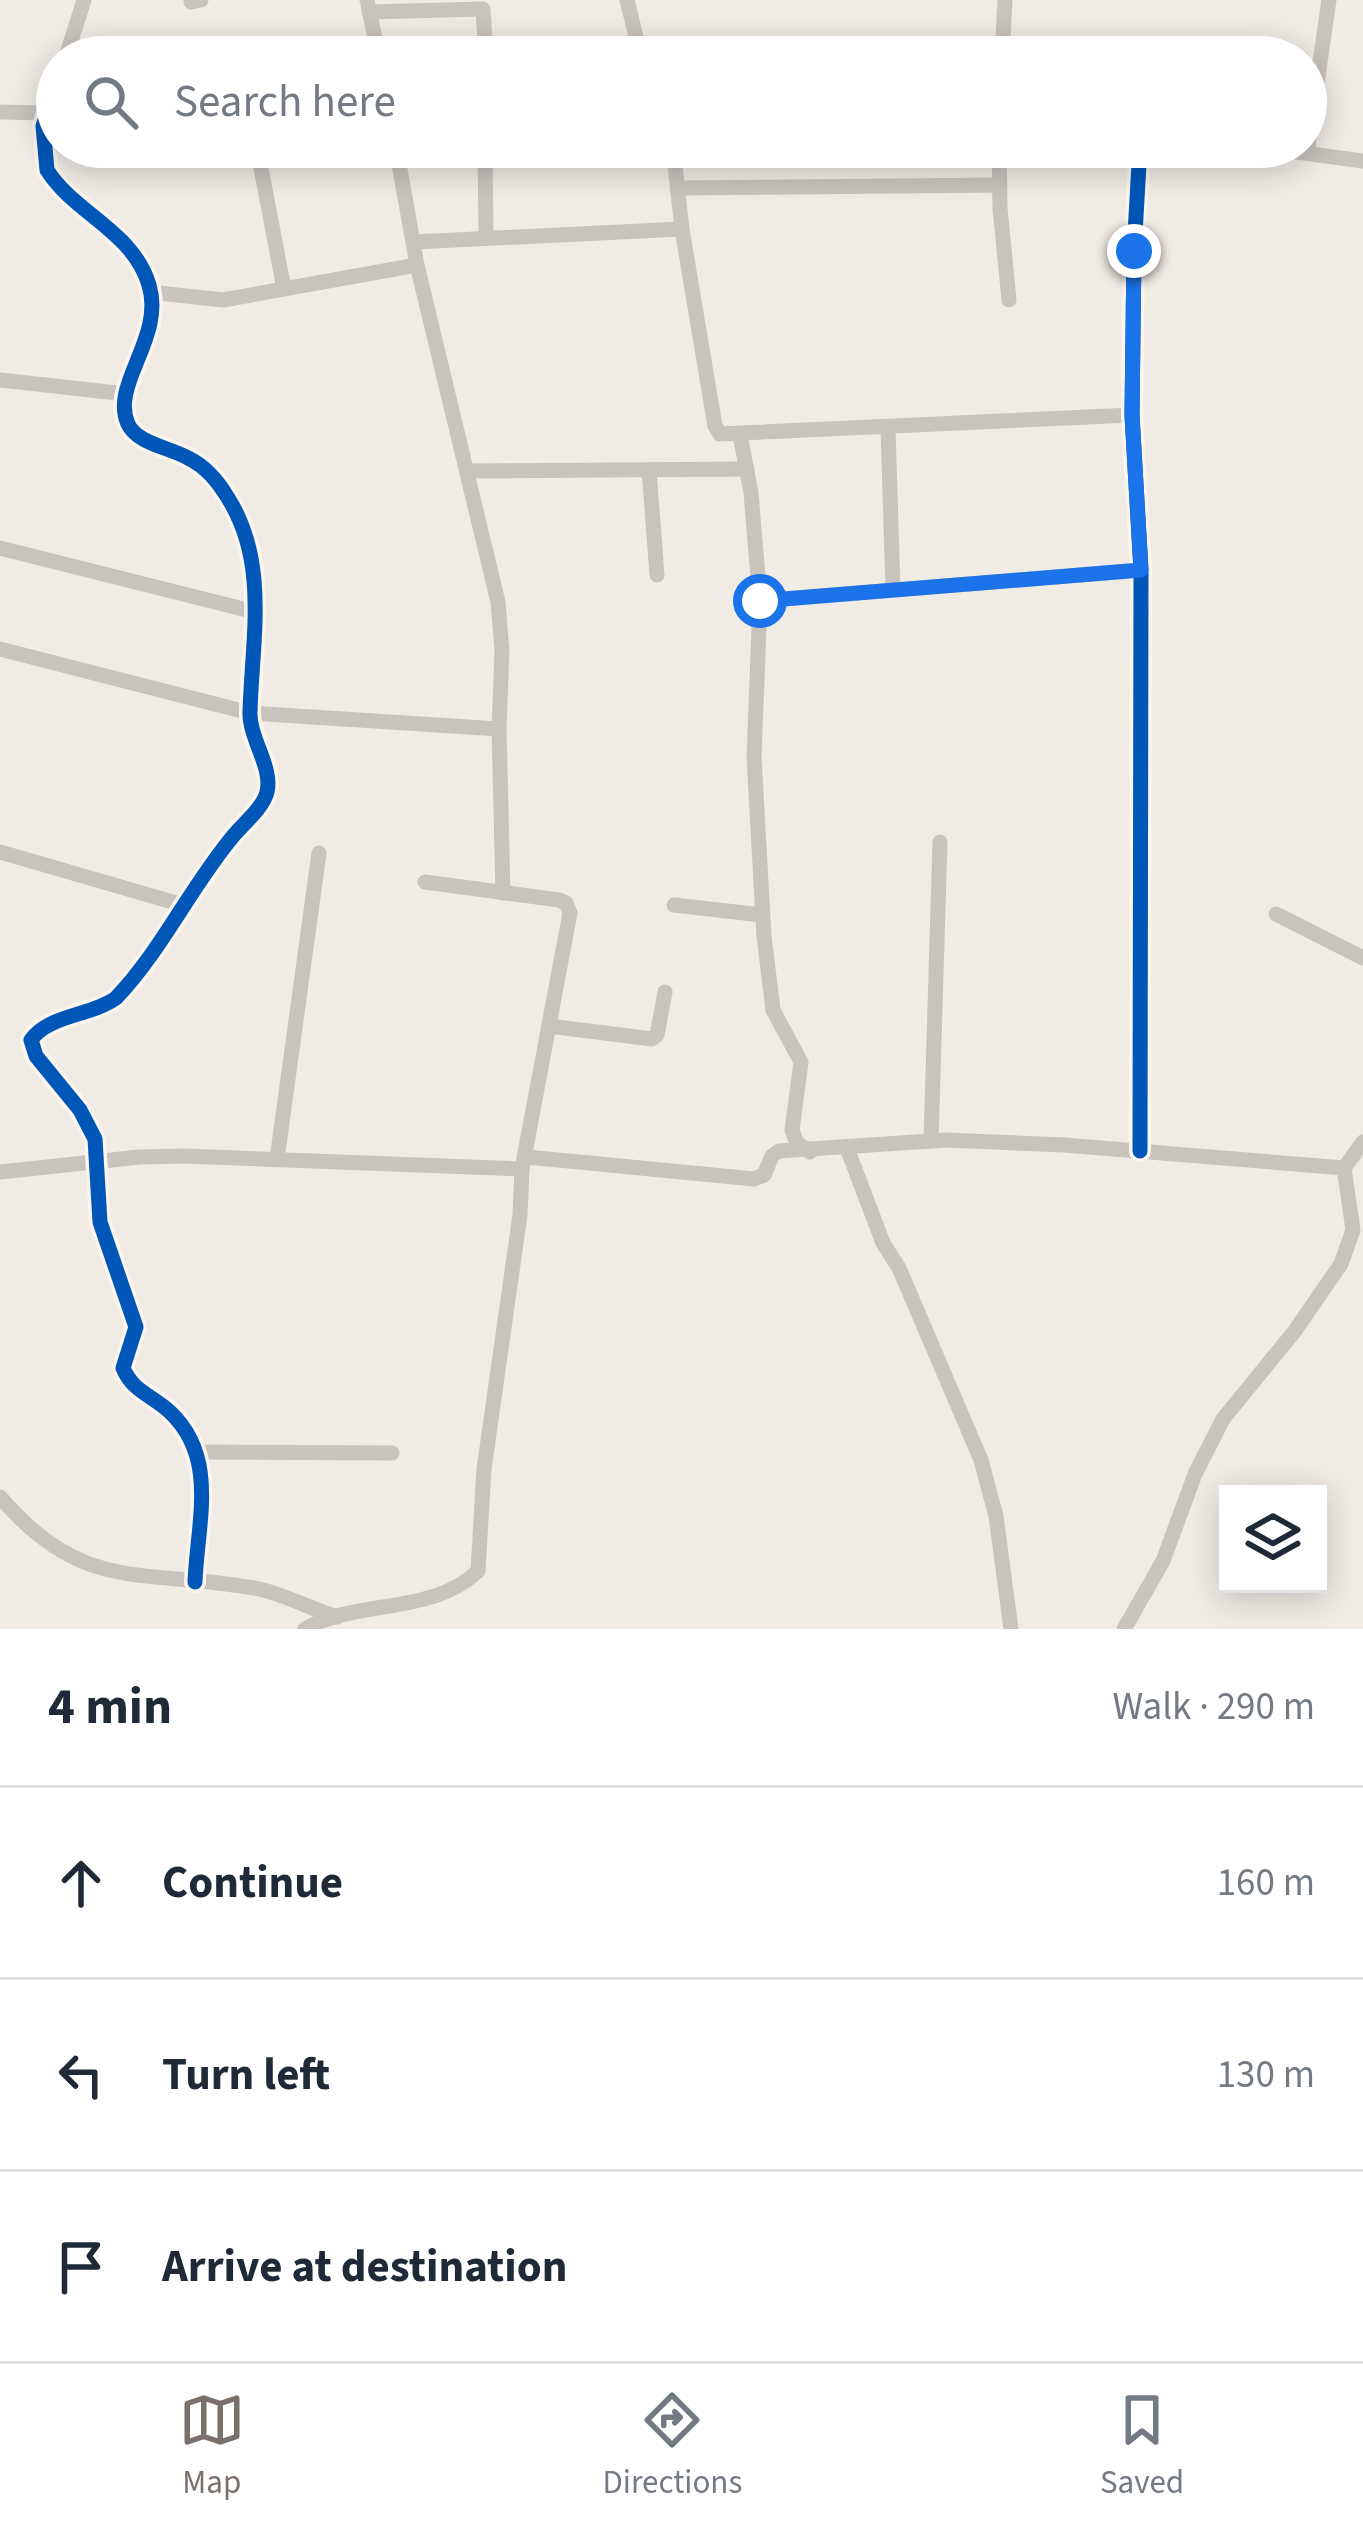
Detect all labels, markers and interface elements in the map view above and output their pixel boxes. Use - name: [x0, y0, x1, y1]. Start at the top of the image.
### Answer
- search box: [36, 36, 1327, 168]
- icon: search: [78, 69, 144, 135]
- text: Search here: [174, 70, 396, 134]
- route end: [1107, 224, 1161, 278]
- route start: [733, 574, 787, 628]
- map controls: [1219, 1485, 1327, 1593]
- button: layers: [1219, 1485, 1327, 1593]
- text: 4 min: [48, 1671, 172, 1743]
- text: Walk · 290 m: [1112, 1679, 1315, 1735]
- icon: ahead: [48, 1850, 114, 1916]
- text: Continue: [162, 1851, 343, 1915]
- text: 160 m: [1217, 1855, 1315, 1911]
- icon: left: [48, 2042, 114, 2108]
- text: Turn left: [162, 2043, 330, 2107]
- text: 130 m: [1217, 2047, 1315, 2103]
- icon: arrive: [48, 2234, 114, 2300]
- text: Arrive at destination: [162, 2235, 567, 2299]
- tab: Map: [179, 2387, 245, 2506]
- tab: Directions: [603, 2387, 742, 2506]
- tab: Saved: [1100, 2387, 1184, 2506]

